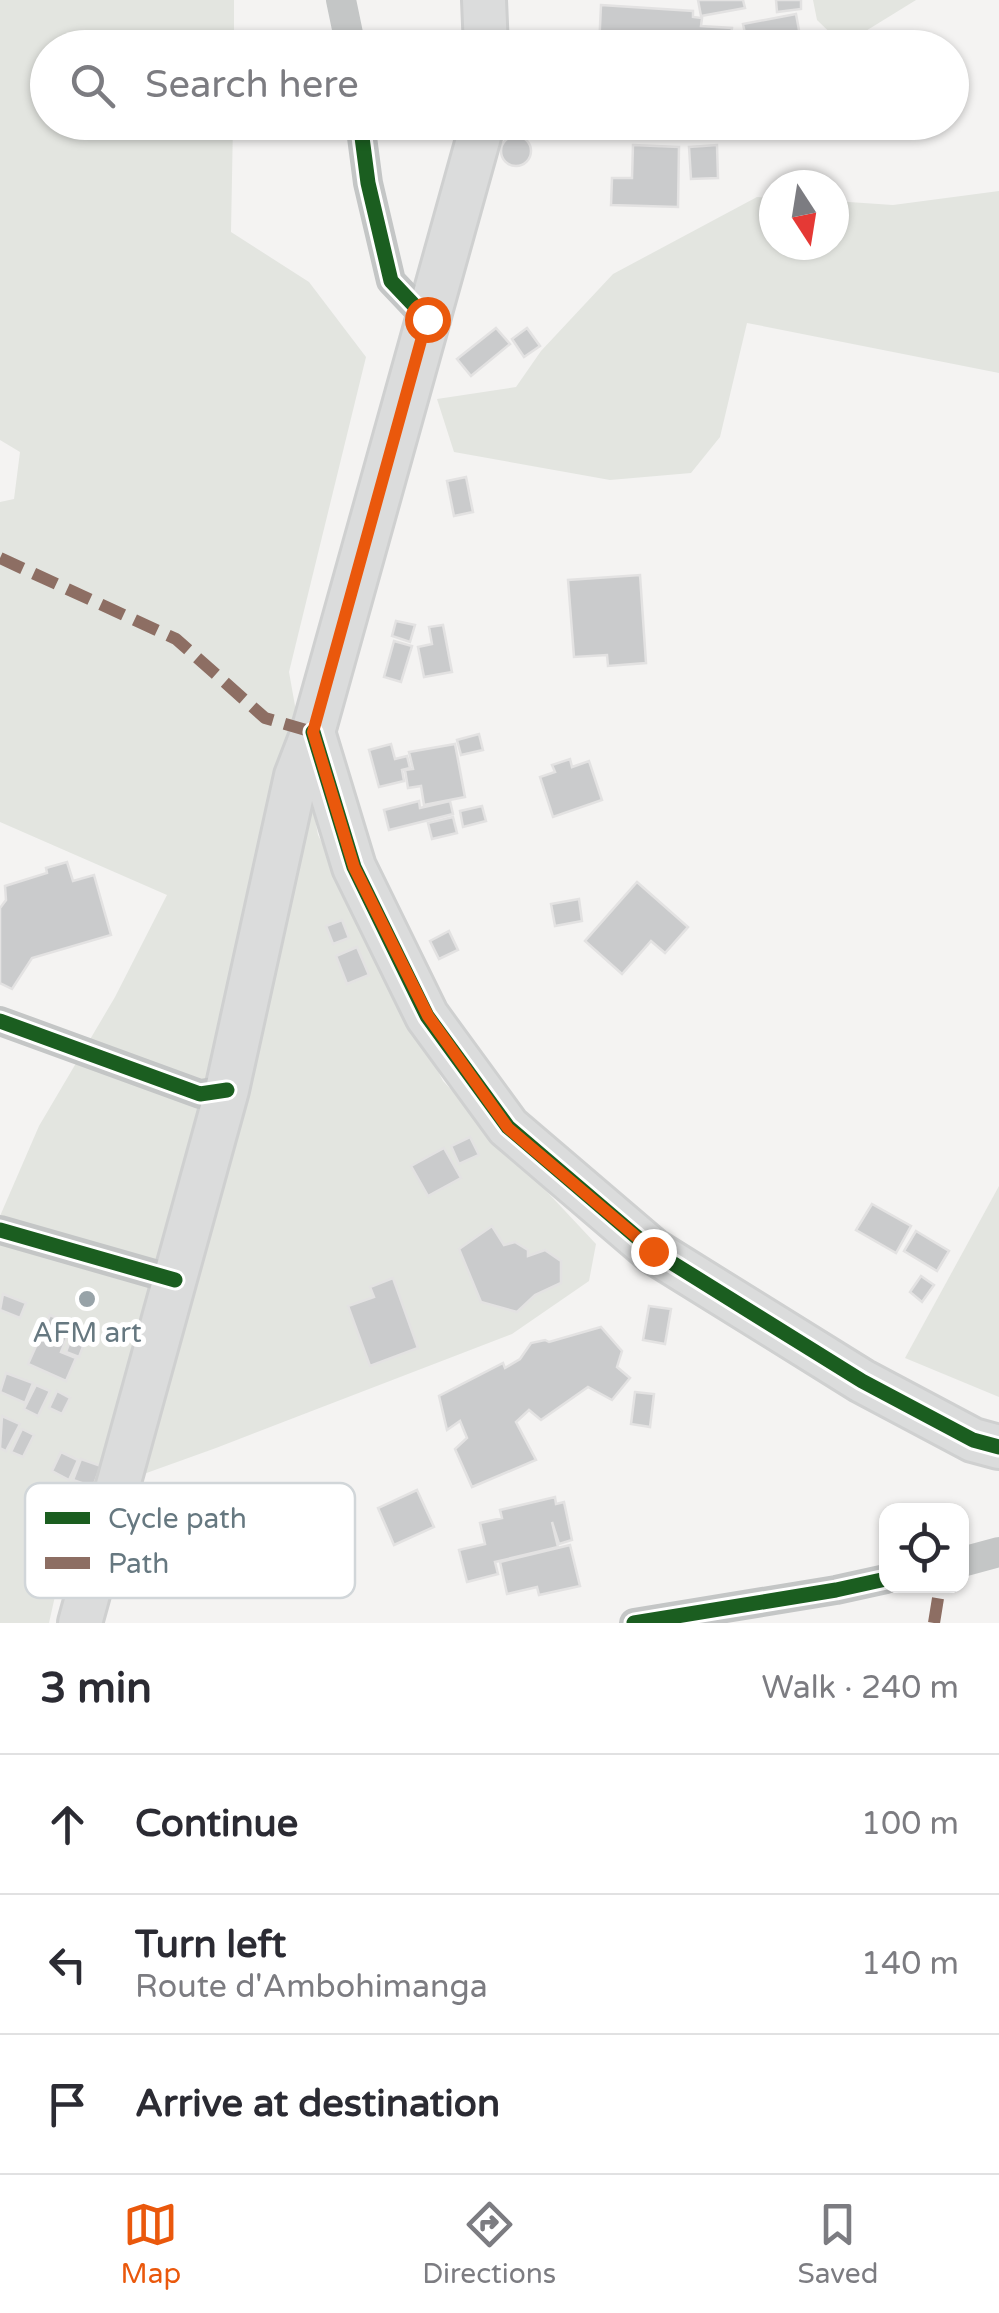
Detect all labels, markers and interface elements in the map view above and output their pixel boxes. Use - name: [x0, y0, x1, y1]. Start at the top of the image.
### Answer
- search box: [30, 30, 969, 140]
- icon: search: [65, 58, 120, 113]
- text: Search here: [145, 62, 359, 108]
- north arrow: [759, 170, 849, 260]
- route start: [405, 297, 451, 343]
- route end: [631, 1229, 677, 1275]
- marker: AFM art: [76, 1288, 98, 1310]
- place label: AFM art: [32, 1316, 142, 1350]
- legend: [25, 1483, 355, 1598]
- text: Cycle path: [108, 1502, 247, 1536]
- map controls: [879, 1503, 969, 1593]
- button: locate: [879, 1503, 969, 1593]
- text: Path: [108, 1547, 169, 1581]
- text: 3 min: [40, 1663, 152, 1714]
- text: Walk · 240 m: [762, 1669, 959, 1707]
- icon: ahead: [40, 1797, 95, 1852]
- text: Continue: [135, 1801, 298, 1847]
- text: 100 m: [861, 1805, 959, 1843]
- text: Turn left: [135, 1922, 286, 1968]
- icon: left: [40, 1937, 95, 1992]
- text: 140 m: [861, 1945, 959, 1983]
- text: Route d'Ambohimanga: [135, 1968, 488, 2006]
- icon: arrive: [40, 2077, 95, 2132]
- text: Arrive at destination: [135, 2081, 500, 2127]
- tab: Map: [121, 2197, 181, 2291]
- tab: Directions: [422, 2197, 556, 2291]
- tab: Saved: [797, 2197, 878, 2291]

